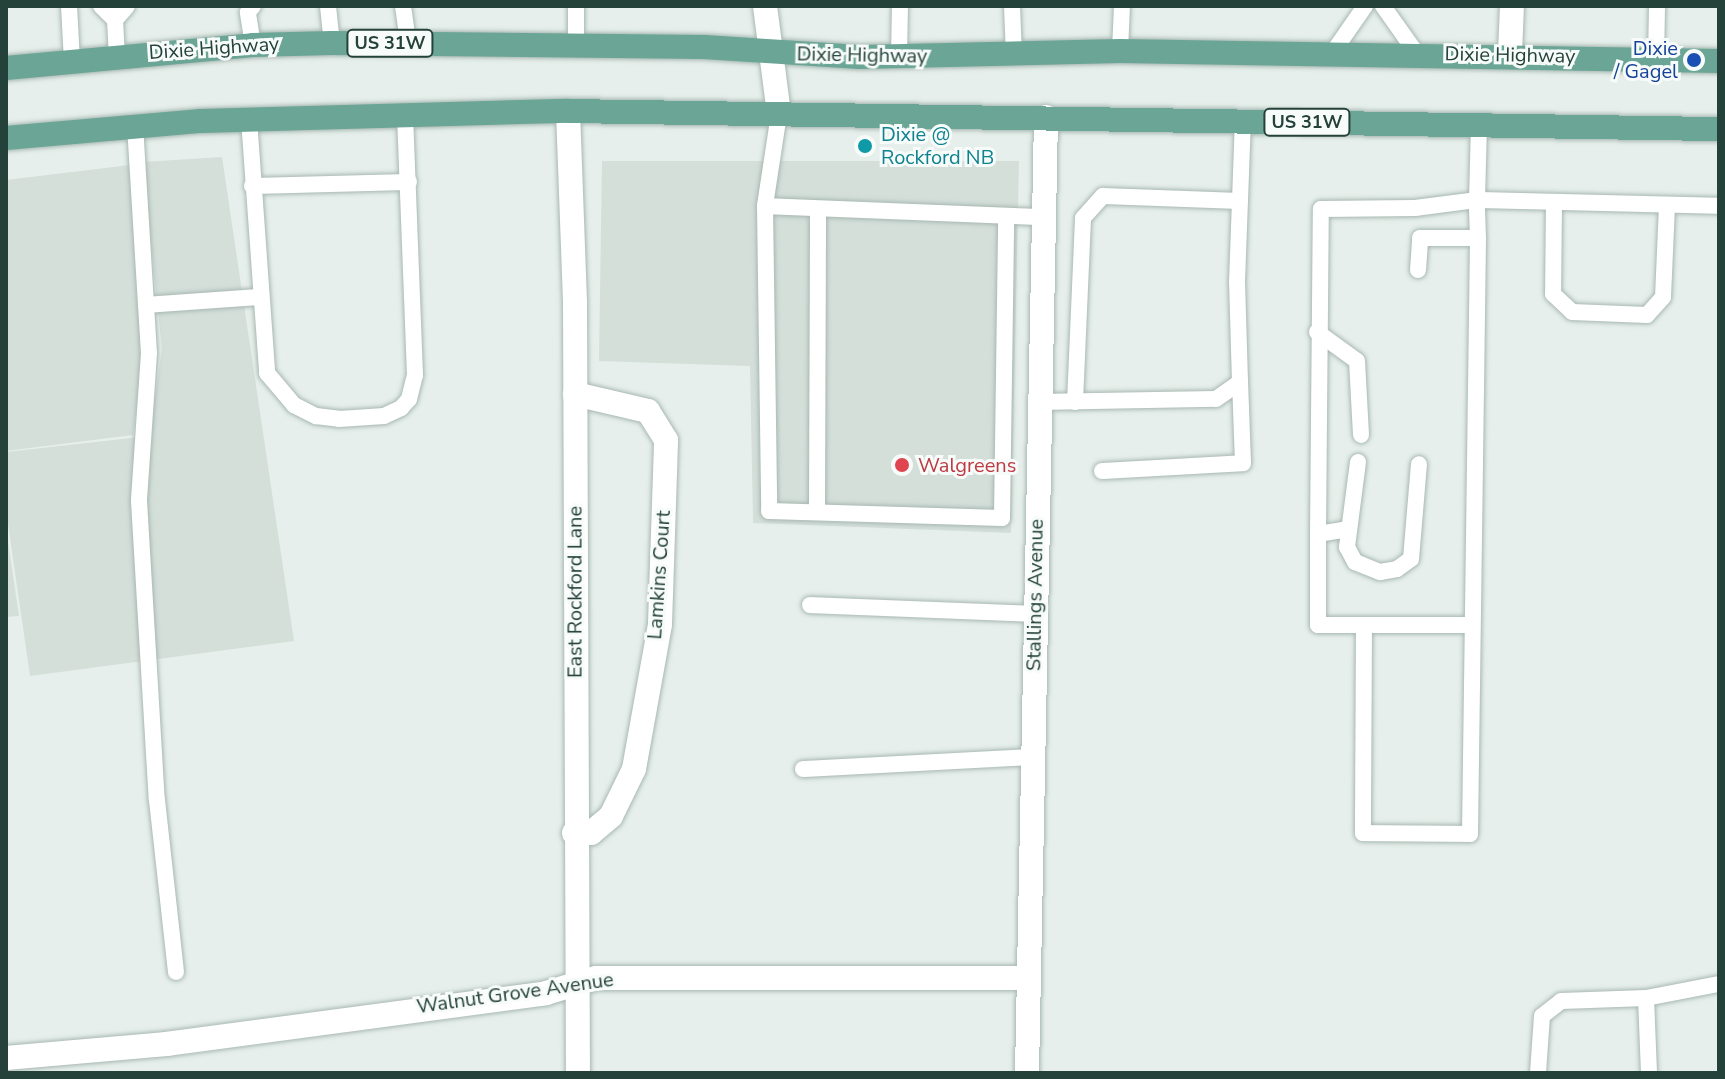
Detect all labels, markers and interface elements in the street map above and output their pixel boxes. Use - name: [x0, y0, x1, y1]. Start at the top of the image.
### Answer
- road number: US 31W: [346, 29, 434, 57]
- street label: Dixie Highway: [148, 31, 280, 65]
- place label: Dixie / Gagel: [1614, 36, 1678, 83]
- street label: Dixie Highway: [796, 42, 928, 68]
- street label: Dixie Highway: [1444, 42, 1576, 68]
- marker: Dixie / Gagel: [1685, 51, 1703, 69]
- road number: US 31W: [1263, 108, 1351, 136]
- place label: Dixie @ Rockford NB: [881, 122, 994, 169]
- marker: Dixie @ Rockford NB: [856, 137, 874, 155]
- place label: Walgreens: [918, 453, 1016, 477]
- marker: Walgreens: [893, 456, 911, 474]
- street label: East Rockford Lane: [563, 506, 587, 678]
- street label: Lamkins Court: [643, 510, 675, 640]
- street label: Stallings Avenue: [1022, 519, 1048, 671]
- street label: Walnut Grove Avenue: [415, 967, 615, 1019]

